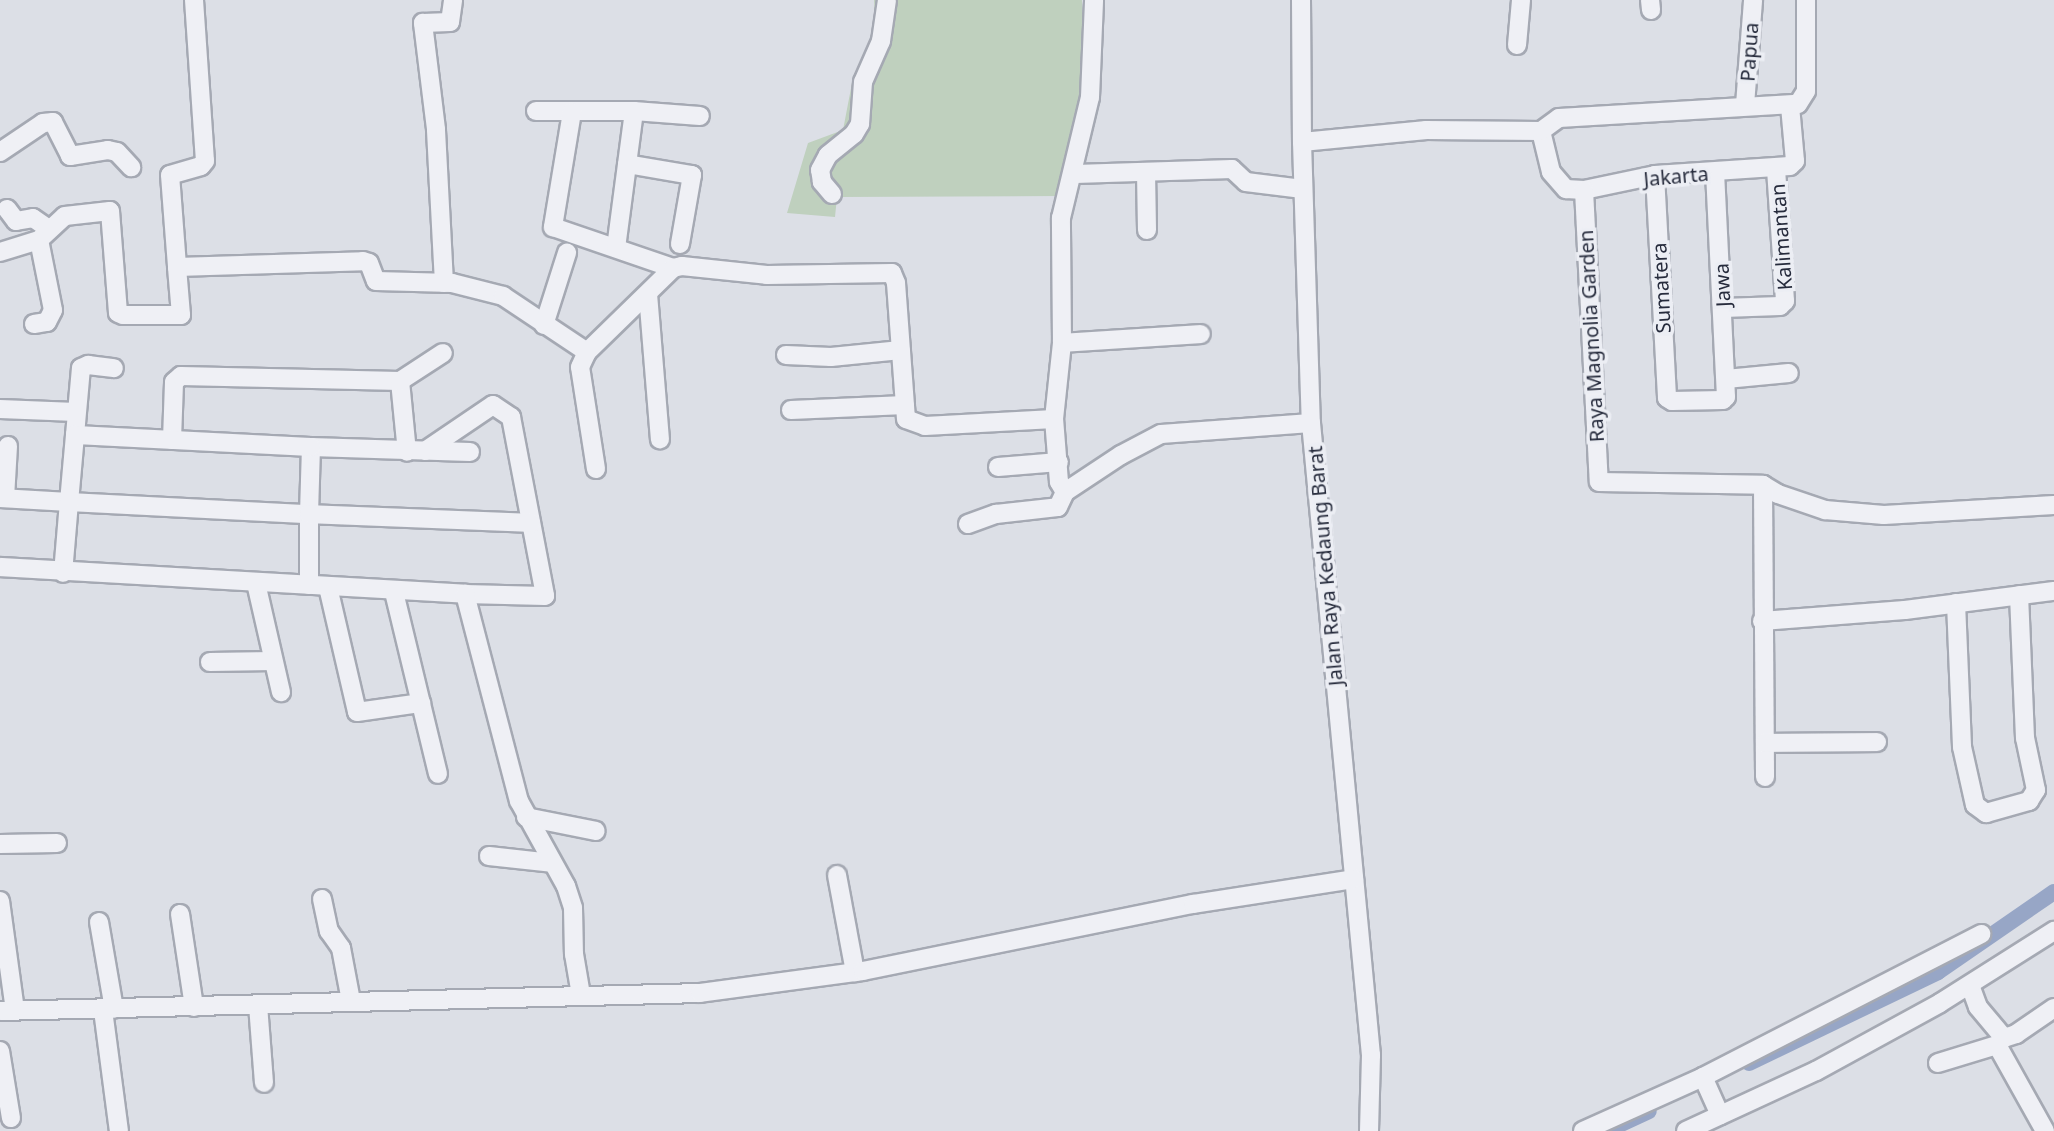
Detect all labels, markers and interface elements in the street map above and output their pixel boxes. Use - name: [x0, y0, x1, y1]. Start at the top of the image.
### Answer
- street label: Papua: [1735, 22, 1763, 82]
- street label: Jakarta: [1642, 161, 1710, 191]
- street label: Kalimantan: [1765, 183, 1797, 291]
- street label: Raya Magnolia Garden: [1573, 229, 1609, 443]
- street label: Sumatera: [1647, 242, 1675, 334]
- street label: Jawa: [1709, 263, 1735, 307]
- street label: Jalan Raya Kedaung Barat: [1303, 445, 1347, 687]

